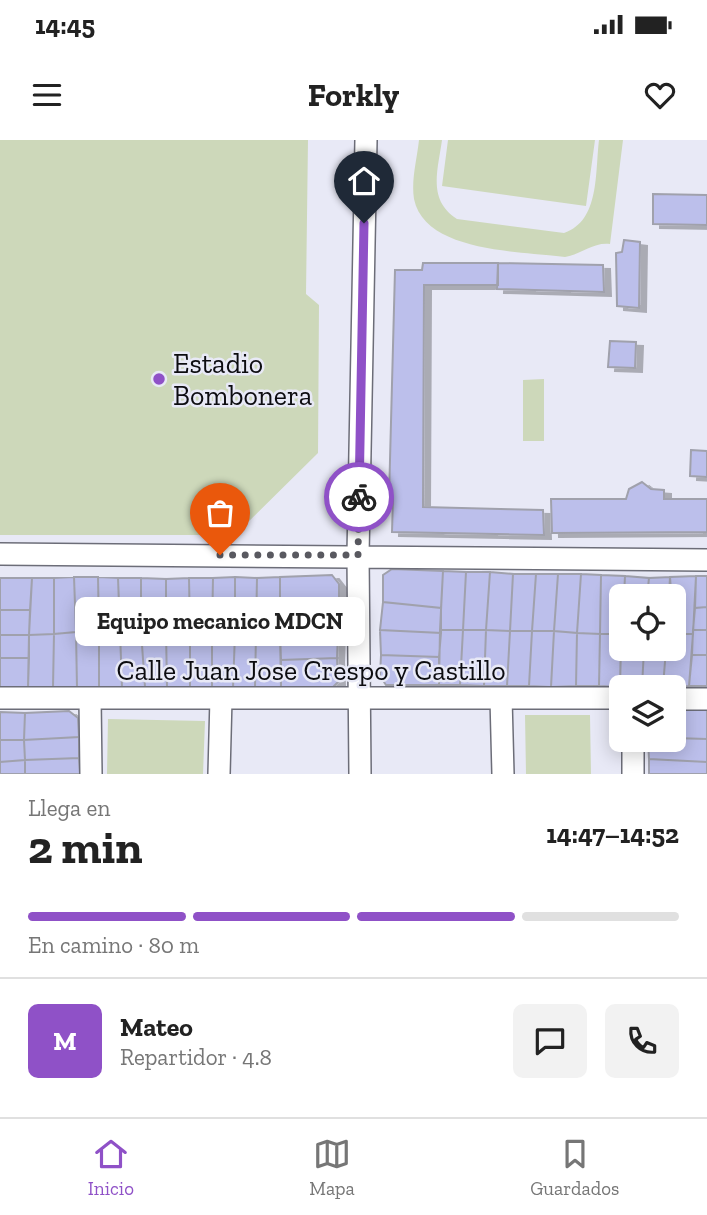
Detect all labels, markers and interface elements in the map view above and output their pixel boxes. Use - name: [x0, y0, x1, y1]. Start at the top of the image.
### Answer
- text: 14:45: [35, 9, 95, 41]
- icon: menu: [28, 76, 66, 114]
- text: Forkly: [308, 76, 399, 114]
- icon: heart: [641, 76, 679, 114]
- pin: [334, 151, 394, 223]
- icon: home: [345, 162, 383, 200]
- place label: Estadio Bombonera: [173, 347, 313, 412]
- marker: Estadio Bombonera: [151, 371, 167, 387]
- courier: [324, 462, 394, 532]
- icon: bike: [340, 478, 378, 516]
- pin: [190, 483, 250, 555]
- icon: bag: [201, 494, 239, 532]
- map controls: [609, 584, 686, 752]
- button: locate: [609, 584, 686, 661]
- callout: Equipo mecanico MDCN: [75, 597, 365, 646]
- text: Equipo mecanico MDCN: [97, 607, 343, 635]
- street label: Calle Juan Jose Crespo y Castillo: [116, 654, 506, 687]
- button: layers: [609, 675, 686, 752]
- text: Llega en: [28, 794, 110, 822]
- text: 14:47–14:52: [546, 818, 679, 850]
- text: 2 min: [28, 820, 143, 875]
- text: En camino · 80 m: [28, 931, 199, 959]
- button: chat: [513, 1004, 587, 1078]
- button: phone: [605, 1004, 679, 1078]
- text: Mateo: [120, 1011, 193, 1043]
- text: M: [53, 1025, 77, 1057]
- text: Repartidor · 4.8: [120, 1043, 272, 1071]
- tab: Inicio: [88, 1135, 134, 1200]
- tab: Mapa: [309, 1135, 355, 1200]
- tab: Guardados: [530, 1135, 619, 1200]

